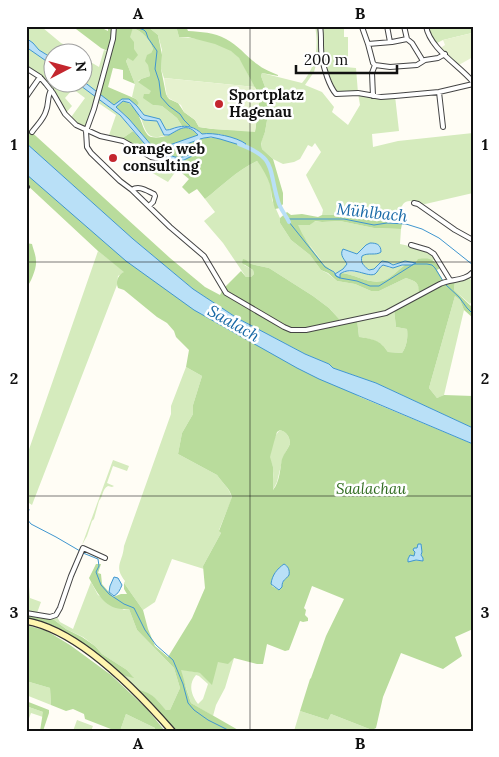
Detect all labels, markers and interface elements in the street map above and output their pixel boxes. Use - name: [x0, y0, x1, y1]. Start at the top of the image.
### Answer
- text: A: [133, 3, 144, 23]
- text: B: [355, 3, 366, 23]
- north arrow: [42, 42, 92, 92]
- scale bar: [296, 42, 398, 74]
- text: 200 m: [304, 50, 348, 69]
- text: N: [71, 60, 90, 73]
- place label: Sportplatz Hagenau: [229, 85, 304, 121]
- marker: Sportplatz Hagenau: [213, 98, 225, 110]
- text: 1: [11, 134, 17, 154]
- text: 1: [482, 134, 488, 154]
- place label: orange web consulting: [123, 139, 205, 175]
- marker: orange web consulting: [107, 152, 119, 164]
- water label: Mühlbach: [335, 198, 409, 226]
- water label: Saalach: [204, 300, 264, 346]
- text: 2: [10, 368, 18, 388]
- text: 2: [481, 368, 489, 388]
- park label: Saalachau: [336, 479, 406, 498]
- text: 3: [10, 602, 19, 622]
- text: 3: [481, 602, 490, 622]
- text: A: [133, 733, 144, 753]
- text: B: [355, 733, 366, 753]

